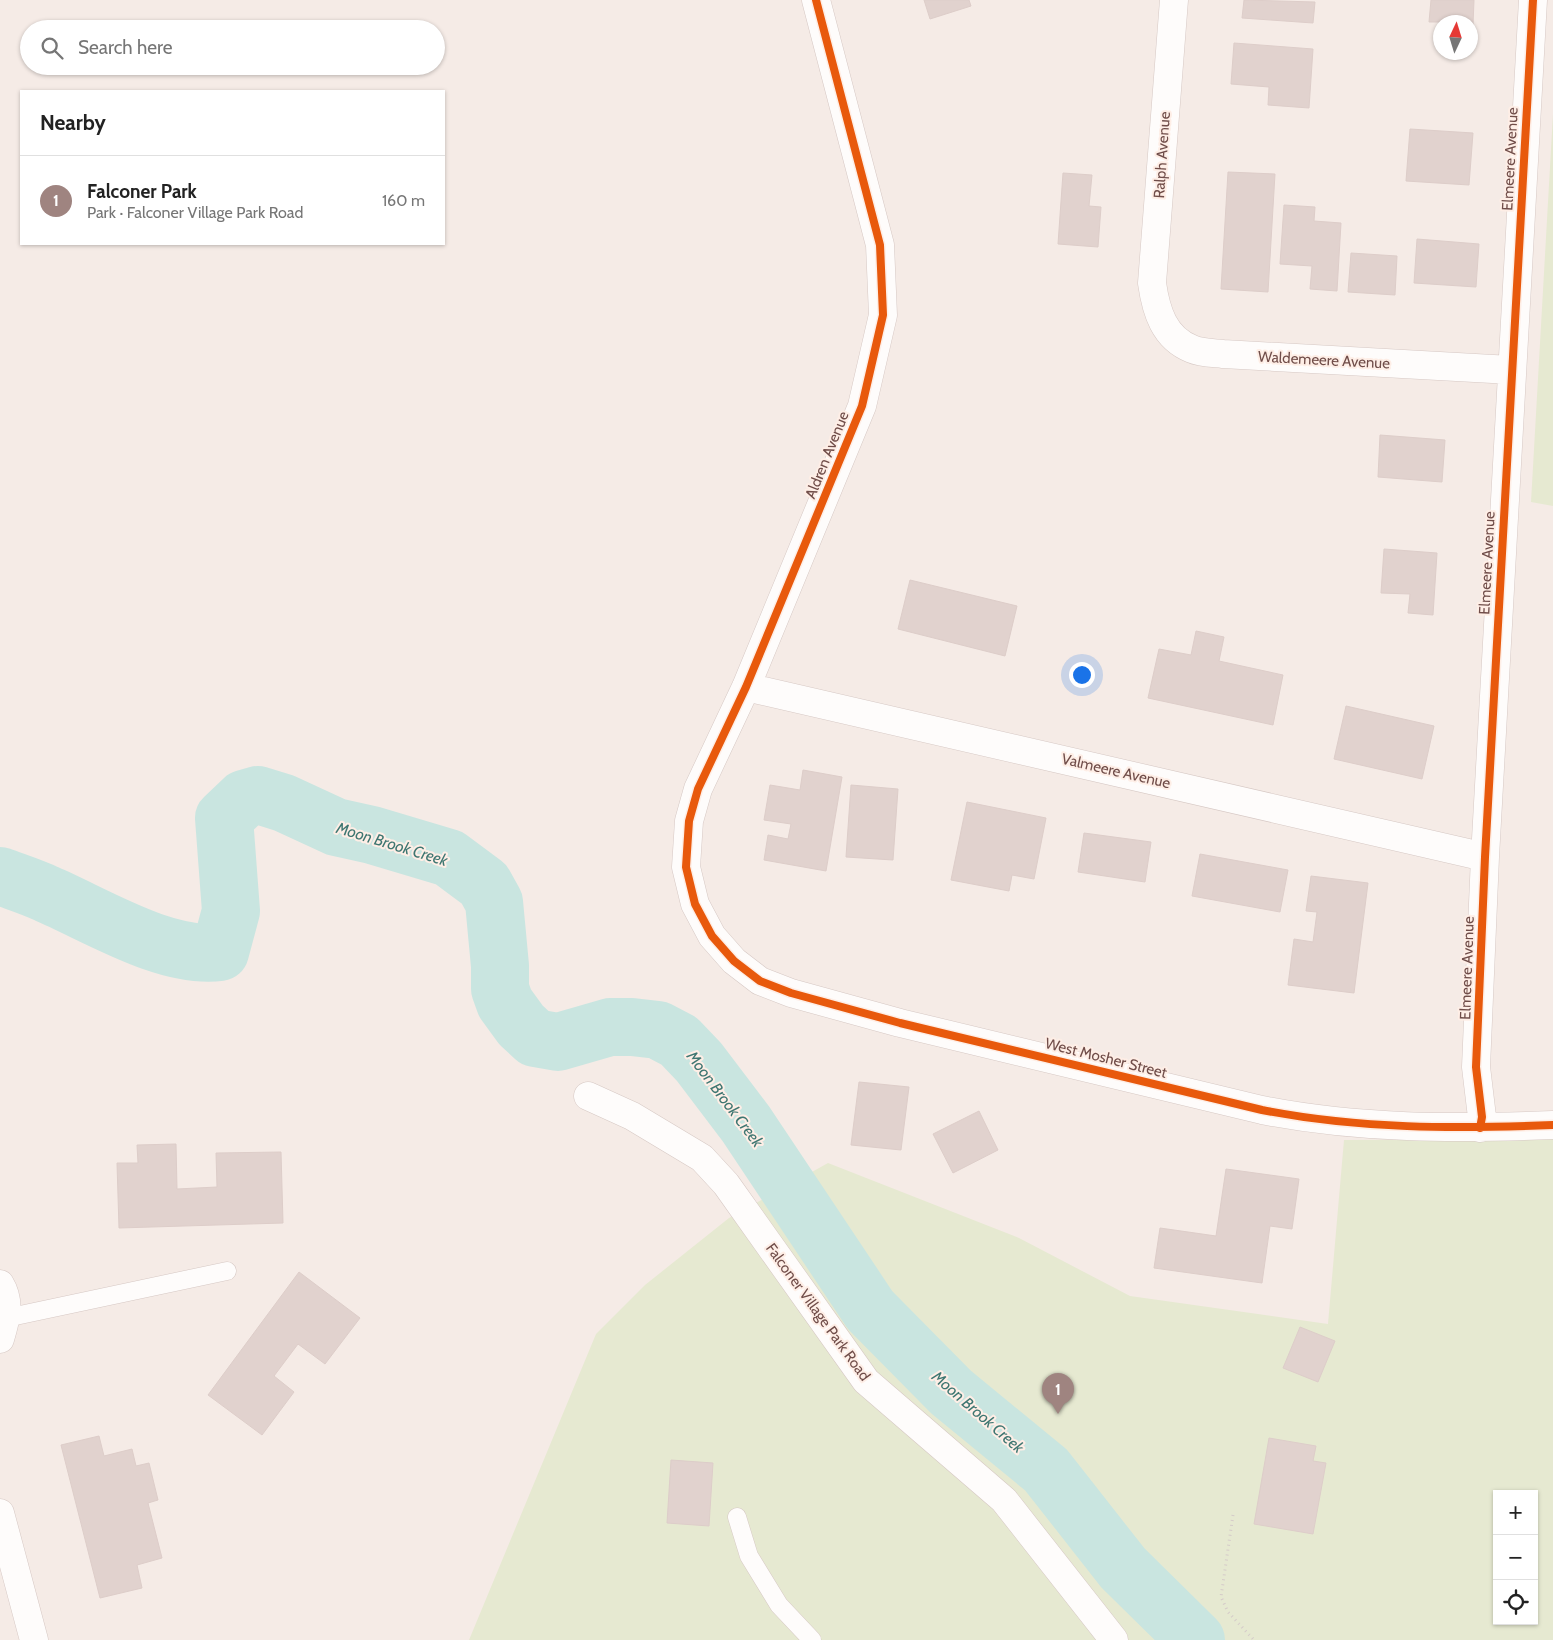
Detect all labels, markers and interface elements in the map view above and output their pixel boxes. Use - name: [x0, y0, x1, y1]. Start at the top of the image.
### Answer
- north arrow: [1433, 15, 1478, 60]
- search box: [20, 20, 445, 75]
- icon: search: [38, 34, 66, 62]
- text: Search here: [78, 36, 172, 59]
- street label: Elmeere Avenue: [1498, 107, 1522, 211]
- text: Nearby: [40, 110, 106, 135]
- street label: Ralph Avenue: [1150, 111, 1174, 199]
- text: Falconer Park: [87, 180, 197, 203]
- text: 1: [53, 191, 59, 210]
- text: 160 m: [382, 191, 425, 210]
- text: Park · Falconer Village Park Road: [87, 203, 303, 222]
- street label: Waldemeere Avenue: [1258, 348, 1391, 372]
- street label: Aldren Avenue: [801, 408, 853, 501]
- street label: Elmeere Avenue: [1475, 511, 1499, 615]
- your location: [1069, 662, 1095, 688]
- street label: Valmeere Avenue: [1060, 750, 1172, 792]
- water label: Moon Brook Creek: [333, 818, 451, 870]
- street label: Elmeere Avenue: [1456, 916, 1478, 1020]
- street label: West Mosher Street: [1043, 1034, 1169, 1082]
- water label: Moon Brook Creek: [682, 1046, 768, 1152]
- street label: Falconer Village Park Road: [762, 1240, 874, 1384]
- water label: Moon Brook Creek: [927, 1366, 1029, 1458]
- pin: 1: [1042, 1373, 1074, 1414]
- map controls: [1493, 1490, 1538, 1625]
- button: +: [1493, 1490, 1538, 1535]
- button: −: [1493, 1535, 1538, 1580]
- button: locate: [1493, 1580, 1538, 1625]

